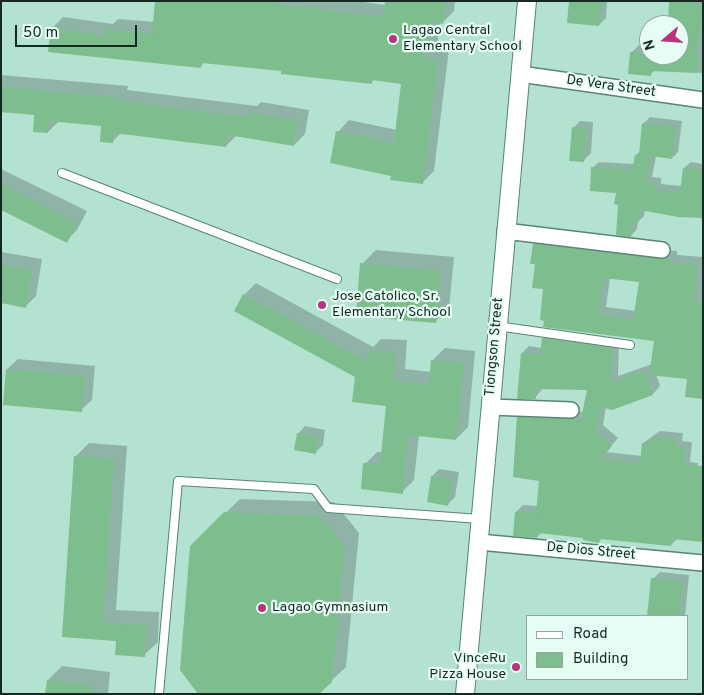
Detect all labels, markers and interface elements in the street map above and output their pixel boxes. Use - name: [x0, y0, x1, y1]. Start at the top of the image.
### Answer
- scale bar: [18, 15, 140, 47]
- north arrow: [639, 15, 689, 65]
- place label: Lagao Central Elementary School: [403, 23, 522, 56]
- text: 50 m: [23, 24, 58, 43]
- marker: Lagao Central Elementary School: [387, 33, 399, 45]
- text: N: [641, 37, 660, 52]
- street label: De Vera Street: [565, 72, 657, 102]
- place label: Jose Catolico, Sr. Elementary School: [332, 289, 451, 322]
- street label: Tiongson Street: [482, 297, 508, 397]
- marker: Jose Catolico, Sr. Elementary School: [316, 299, 328, 311]
- street label: De Dios Street: [546, 540, 636, 564]
- place label: Lagao Gymnasium: [272, 600, 388, 616]
- marker: Lagao Gymnasium: [256, 602, 268, 614]
- legend: [526, 615, 689, 680]
- text: Road: [573, 625, 608, 644]
- text: Building: [573, 650, 628, 669]
- place label: VinceRu Pizza House: [429, 651, 506, 684]
- marker: VinceRu Pizza House: [510, 661, 522, 673]

